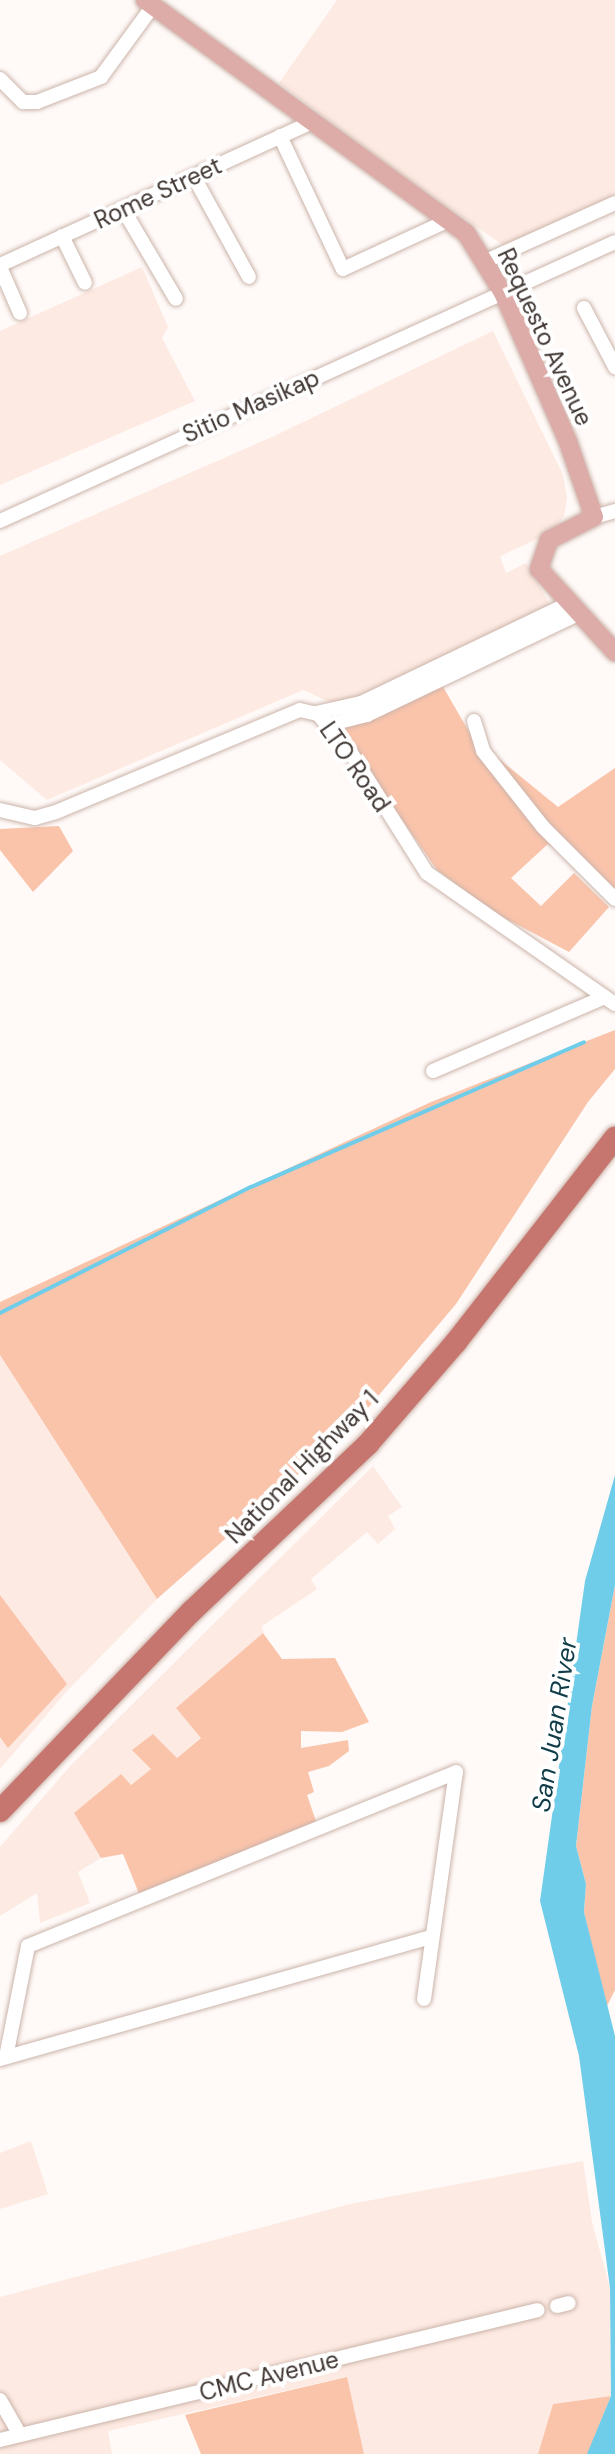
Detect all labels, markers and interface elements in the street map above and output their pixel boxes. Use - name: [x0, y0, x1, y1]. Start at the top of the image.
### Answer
- street label: Rome Street: [90, 151, 226, 235]
- street label: Requesto Avenue: [491, 244, 599, 430]
- street label: Sitio Masikap: [178, 363, 324, 449]
- street label: LTO Road: [314, 716, 396, 818]
- street label: National Highway 1: [220, 1385, 384, 1549]
- water label: San Juan River: [526, 1636, 584, 1814]
- street label: CMC Avenue: [196, 2345, 342, 2407]

